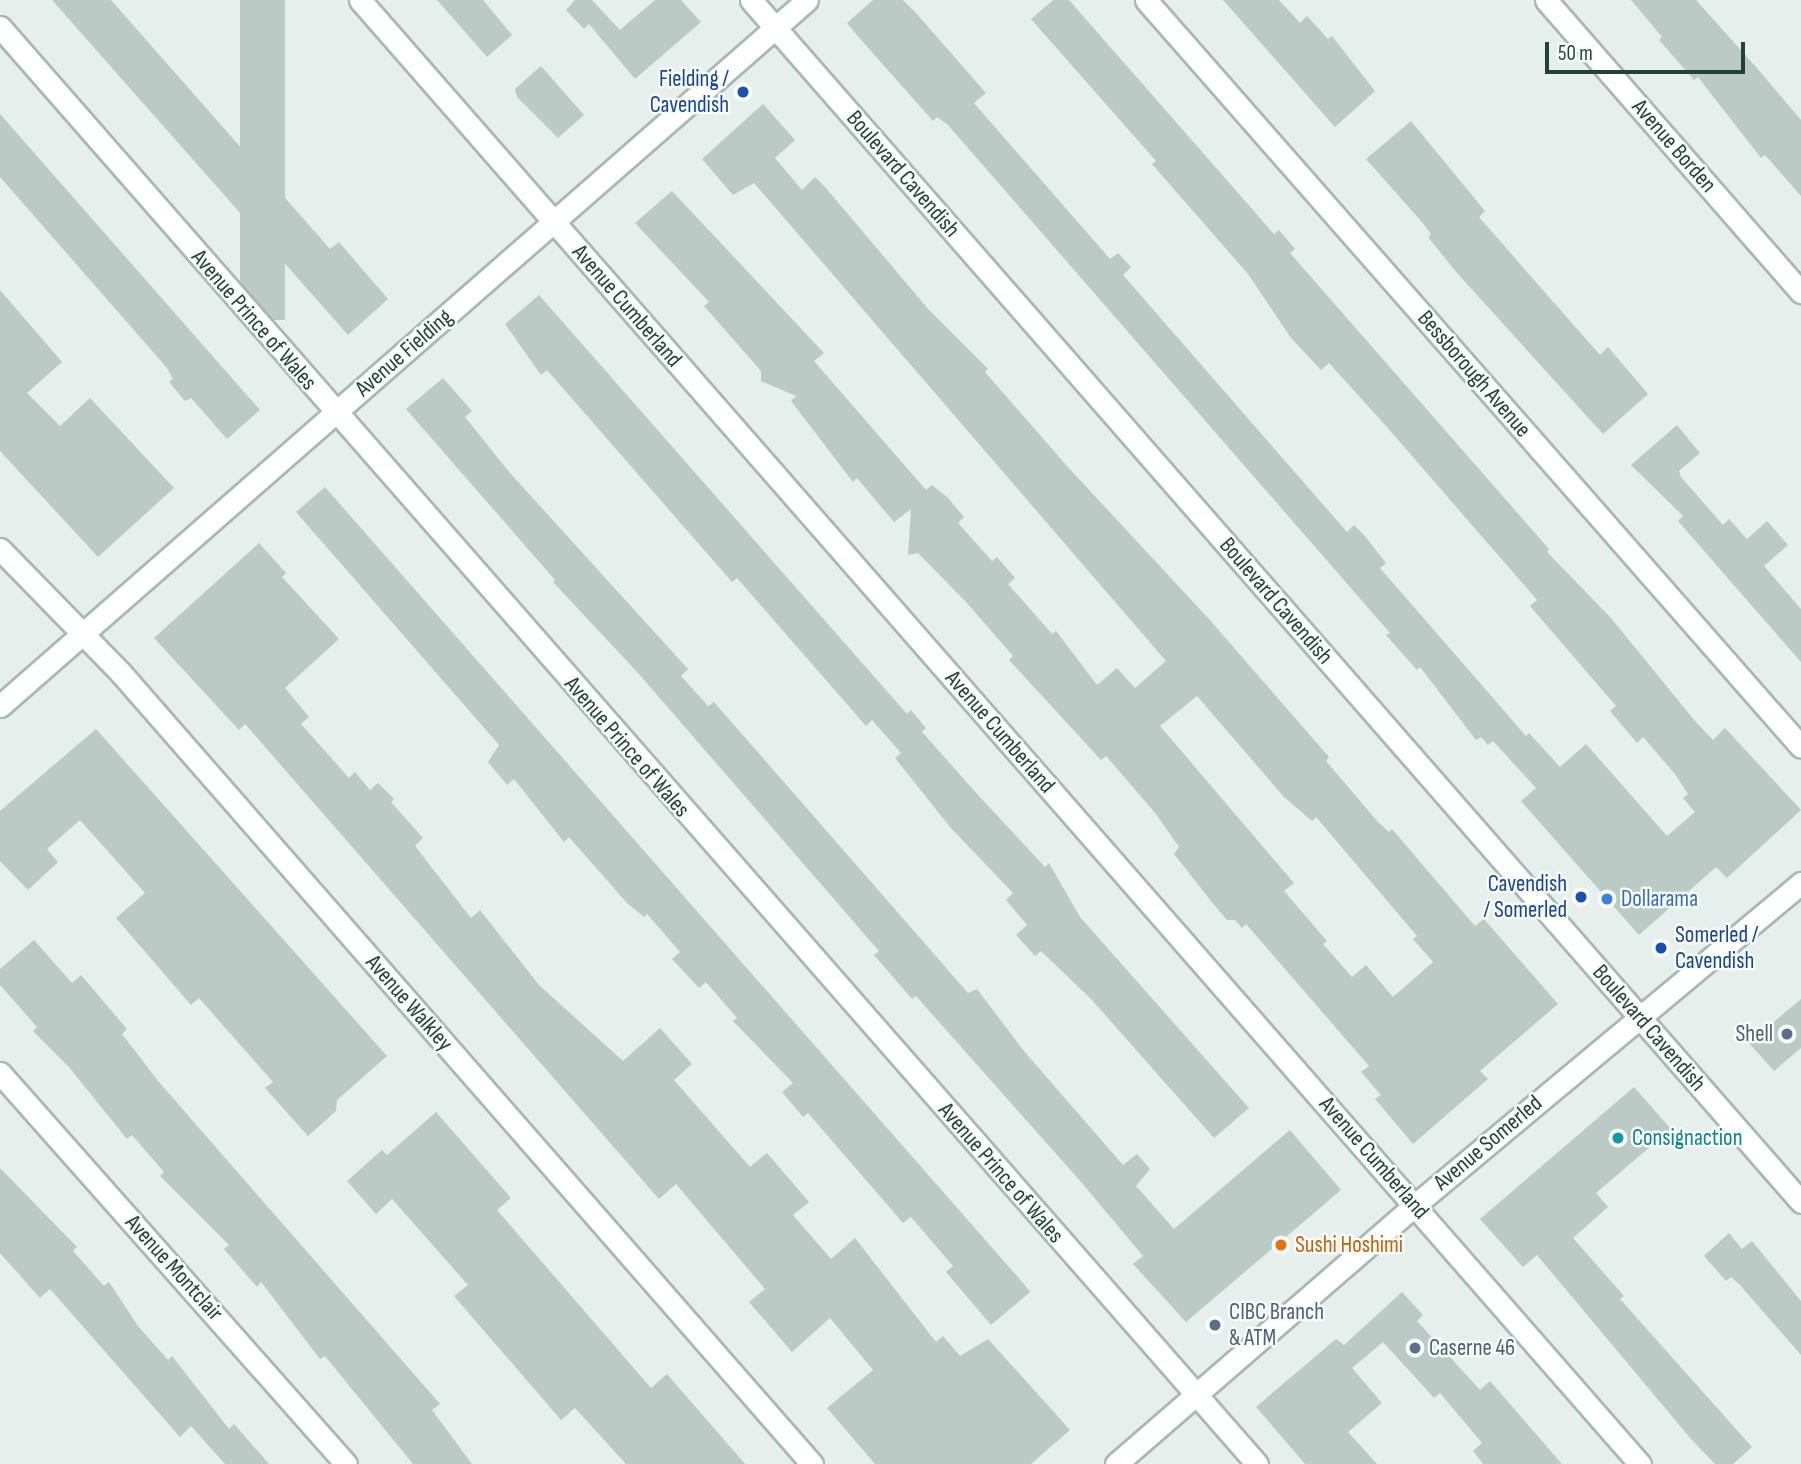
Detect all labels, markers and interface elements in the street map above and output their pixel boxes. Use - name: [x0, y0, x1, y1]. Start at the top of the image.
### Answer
- scale bar: [1549, 28, 1748, 72]
- text: 50 m: [1558, 41, 1593, 66]
- place label: Fielding / Cavendish: [650, 65, 729, 119]
- marker: Fielding / Cavendish: [735, 84, 751, 100]
- street label: Avenue Borden: [1626, 94, 1722, 198]
- street label: Boulevard Cavendish: [840, 105, 966, 243]
- street label: Avenue Cumberland: [566, 239, 688, 373]
- street label: Avenue Prince of Wales: [185, 244, 323, 396]
- street label: Avenue Fielding: [350, 303, 458, 403]
- street label: Bessborough Avenue: [1411, 305, 1537, 443]
- street label: Boulevard Cavendish: [1213, 532, 1339, 670]
- street label: Avenue Cumberland: [939, 665, 1061, 799]
- street label: Avenue Prince of Wales: [558, 671, 696, 823]
- place label: Cavendish / Somerled: [1484, 870, 1567, 924]
- place label: Dollarama: [1621, 885, 1698, 913]
- marker: Cavendish / Somerled: [1573, 889, 1589, 905]
- marker: Dollarama: [1599, 891, 1615, 907]
- place label: Somerled / Cavendish: [1675, 921, 1758, 975]
- marker: Somerled / Cavendish: [1653, 940, 1669, 956]
- street label: Avenue Walkley: [360, 949, 458, 1057]
- street label: Boulevard Cavendish: [1586, 959, 1712, 1097]
- place label: Shell: [1736, 1020, 1773, 1048]
- marker: Shell: [1779, 1026, 1795, 1042]
- street label: Avenue Somerled: [1428, 1090, 1548, 1196]
- street label: Avenue Cumberland: [1313, 1091, 1435, 1225]
- street label: Avenue Prince of Wales: [932, 1097, 1070, 1249]
- place label: Consignaction: [1632, 1124, 1742, 1152]
- marker: Consignaction: [1610, 1130, 1626, 1146]
- street label: Avenue Montclair: [119, 1209, 229, 1327]
- place label: Sushi Hoshimi: [1295, 1231, 1403, 1259]
- marker: Sushi Hoshimi: [1273, 1237, 1289, 1253]
- place label: CIBC Branch & ATM: [1229, 1298, 1324, 1352]
- marker: CIBC Branch & ATM: [1207, 1317, 1223, 1333]
- place label: Caserne 46: [1429, 1334, 1515, 1362]
- marker: Caserne 46: [1407, 1340, 1423, 1356]

